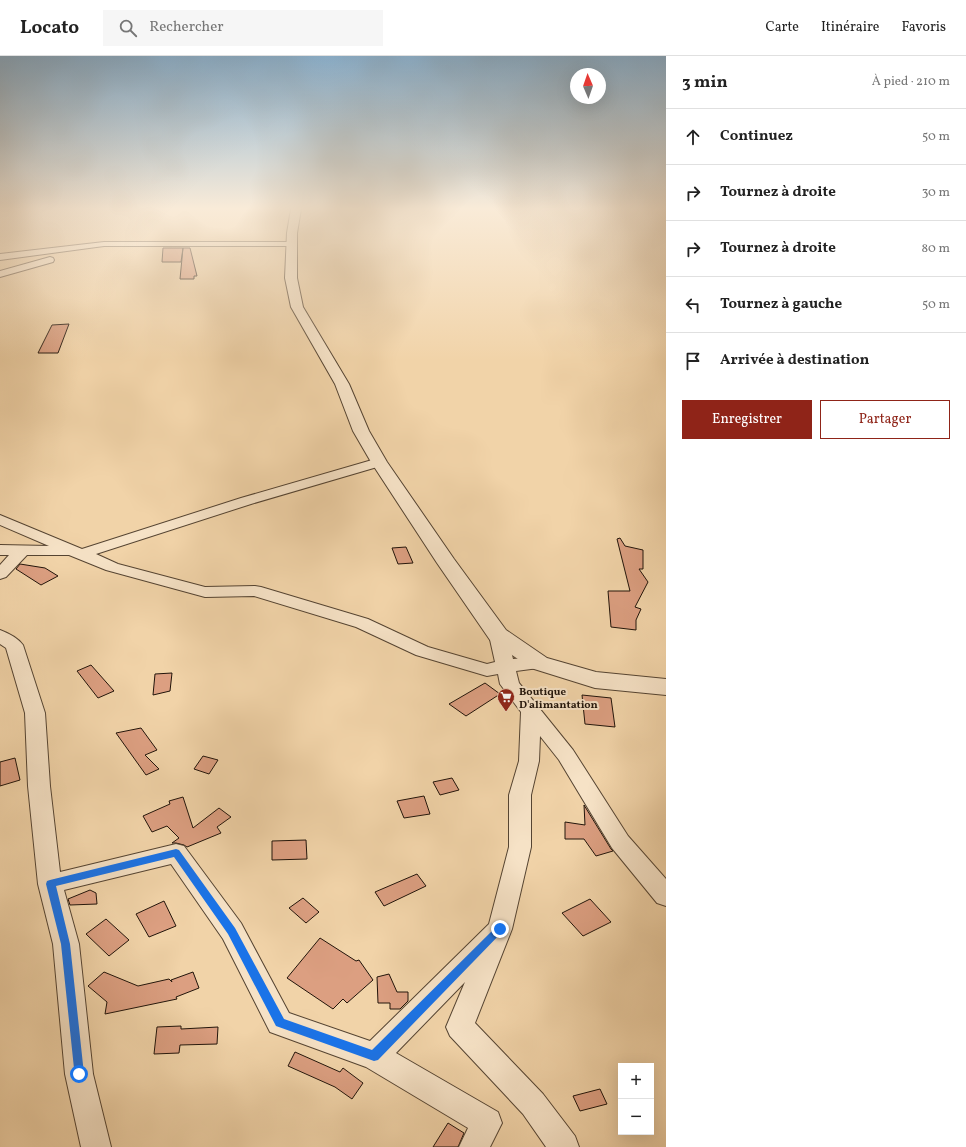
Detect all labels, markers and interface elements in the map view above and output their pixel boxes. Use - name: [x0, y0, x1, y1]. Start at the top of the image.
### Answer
- search box: [103, 10, 383, 46]
- text: Locato: [20, 15, 79, 41]
- icon: search: [117, 17, 139, 39]
- text: Rechercher: [149, 17, 224, 38]
- text: Carte: [765, 18, 799, 37]
- text: Itinéraire: [821, 18, 880, 37]
- text: Favoris: [902, 18, 946, 37]
- north arrow: [570, 68, 606, 104]
- text: 3 min: [682, 71, 728, 94]
- text: À pied · 210 m: [872, 73, 950, 91]
- icon: ahead: [682, 126, 704, 148]
- text: Continuez: [720, 126, 793, 147]
- text: 50 m: [922, 128, 950, 146]
- icon: right: [682, 182, 704, 204]
- text: Tournez à droite: [720, 182, 836, 203]
- text: 30 m: [922, 184, 950, 202]
- icon: right: [682, 238, 704, 260]
- text: Tournez à droite: [720, 238, 836, 259]
- text: 80 m: [921, 240, 950, 258]
- icon: left: [682, 294, 704, 316]
- text: Tournez à gauche: [720, 294, 842, 315]
- text: 50 m: [922, 296, 950, 314]
- icon: arrive: [682, 350, 704, 372]
- text: Arrivée à destination: [720, 350, 869, 371]
- button: Enregistrer: [682, 400, 812, 439]
- button: Partager: [820, 400, 950, 439]
- place label: Boutique D'alimantation: [519, 685, 598, 713]
- supermarket icon: Boutique D'alimantation: [496, 687, 516, 712]
- route end: [491, 920, 509, 938]
- map controls: [618, 1063, 654, 1135]
- button: +: [618, 1063, 654, 1099]
- route start: [70, 1065, 88, 1083]
- button: −: [618, 1099, 654, 1135]

